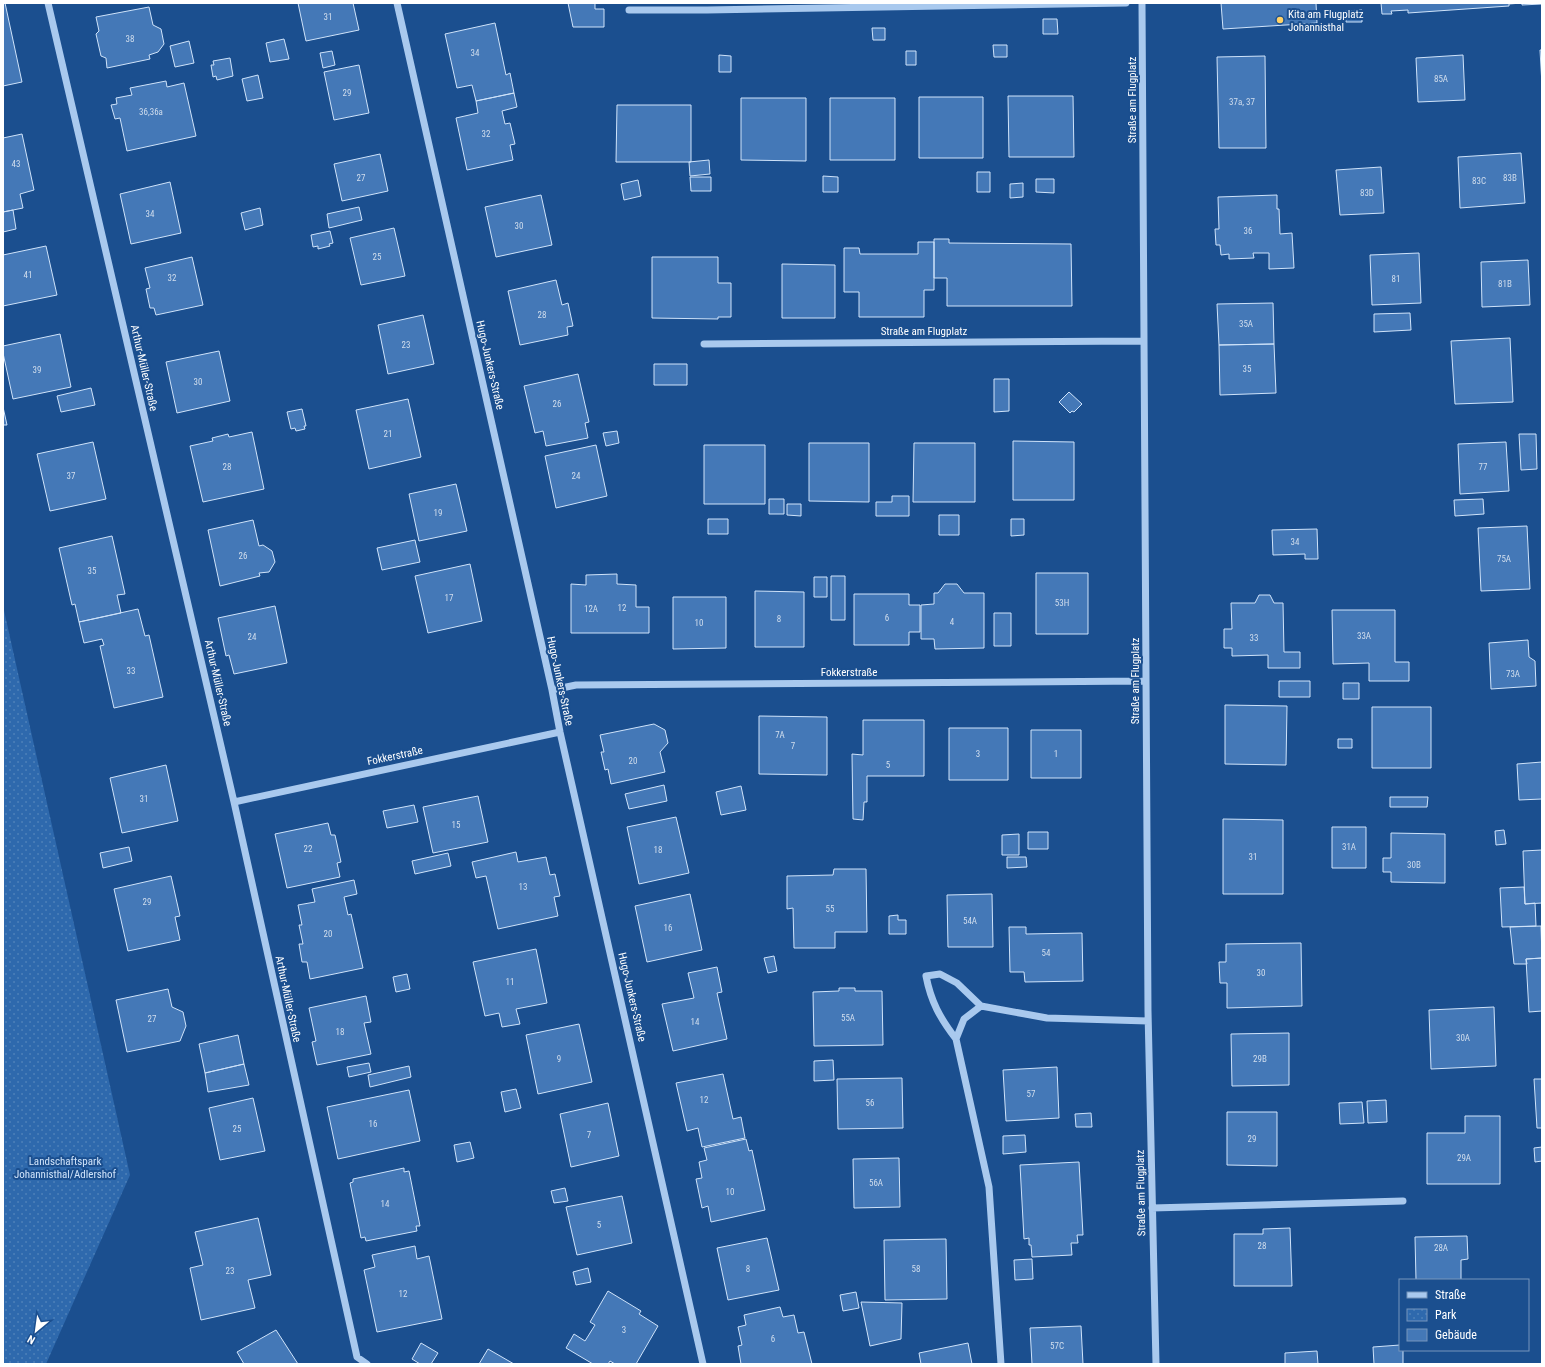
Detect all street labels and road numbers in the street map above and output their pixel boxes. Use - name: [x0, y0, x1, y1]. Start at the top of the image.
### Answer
- street label: Straße am Flugplatz: [1126, 56, 1139, 143]
- street label: Hugo-Junkers-Straße: [473, 319, 507, 411]
- street label: Arthur-Müller-Straße: [128, 324, 160, 412]
- street label: Straße am Flugplatz: [881, 325, 968, 338]
- street label: Hugo-Junkers-Straße: [544, 635, 576, 727]
- street label: Straße am Flugplatz: [1129, 637, 1142, 724]
- street label: Arthur-Müller-Straße: [202, 639, 234, 727]
- street label: Fokkerstraße: [821, 666, 877, 679]
- street label: Fokkerstraße: [366, 744, 424, 768]
- street label: Hugo-Junkers-Straße: [615, 951, 649, 1043]
- street label: Arthur-Müller-Straße: [272, 955, 304, 1043]
- street label: Straße am Flugplatz: [1134, 1149, 1148, 1236]

